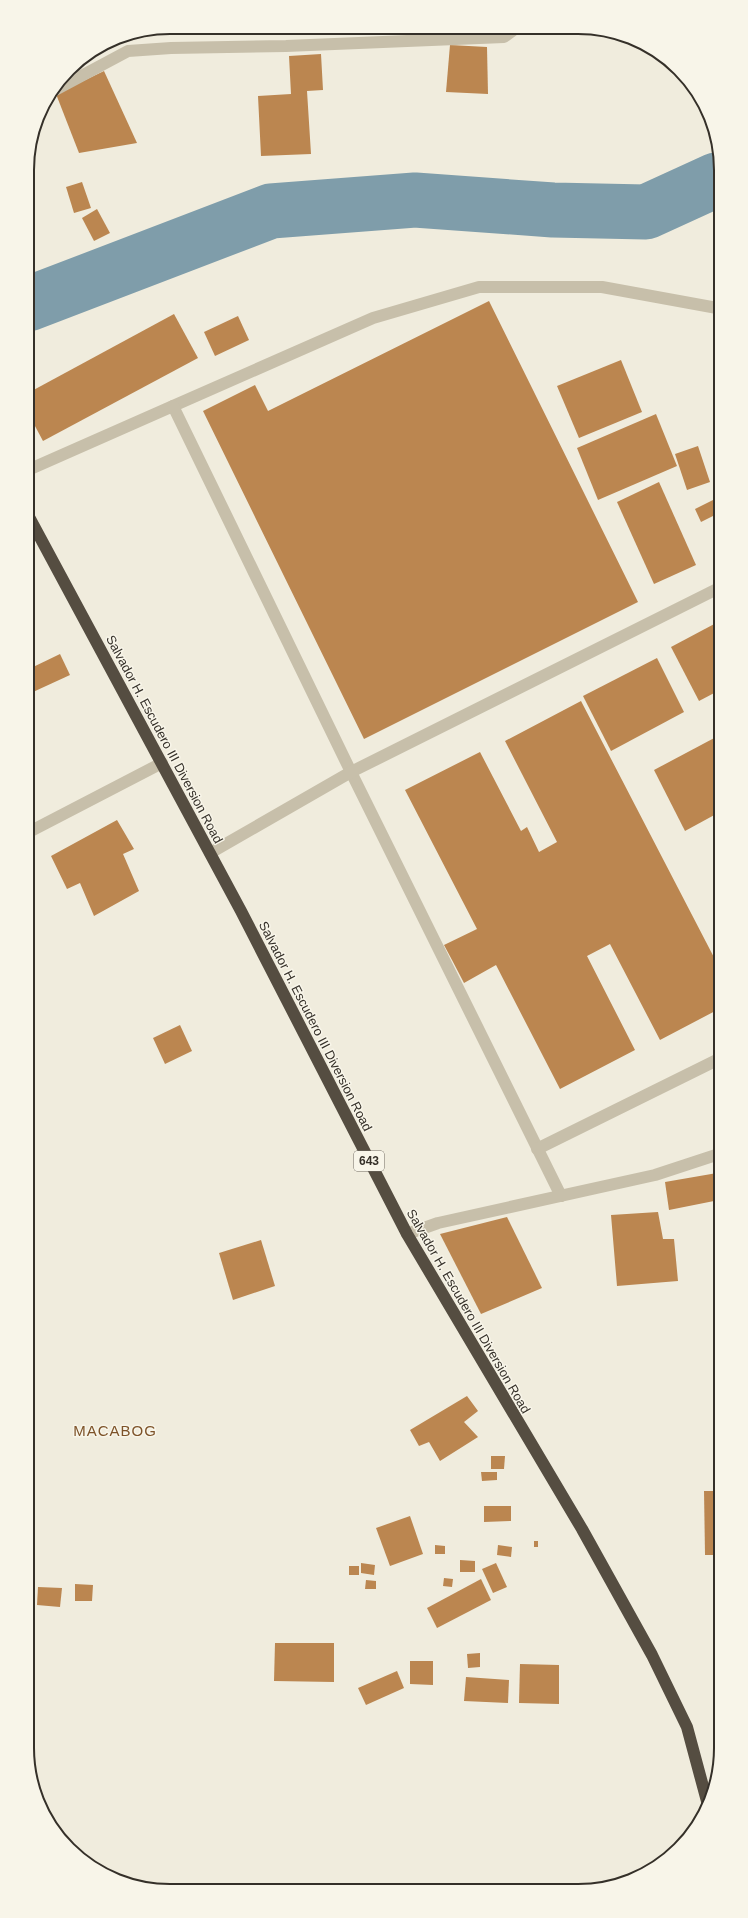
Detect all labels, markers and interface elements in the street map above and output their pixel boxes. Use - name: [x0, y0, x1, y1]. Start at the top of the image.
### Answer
- street label: Salvador H. Escudero III Diversion Road: [103, 633, 226, 846]
- street label: Salvador H. Escudero III Diversion Road: [256, 919, 375, 1134]
- road number: 643: [354, 1151, 384, 1171]
- street label: Salvador H. Escudero III Diversion Road: [404, 1206, 533, 1416]
- district label: MACABOG: [73, 1422, 157, 1439]

